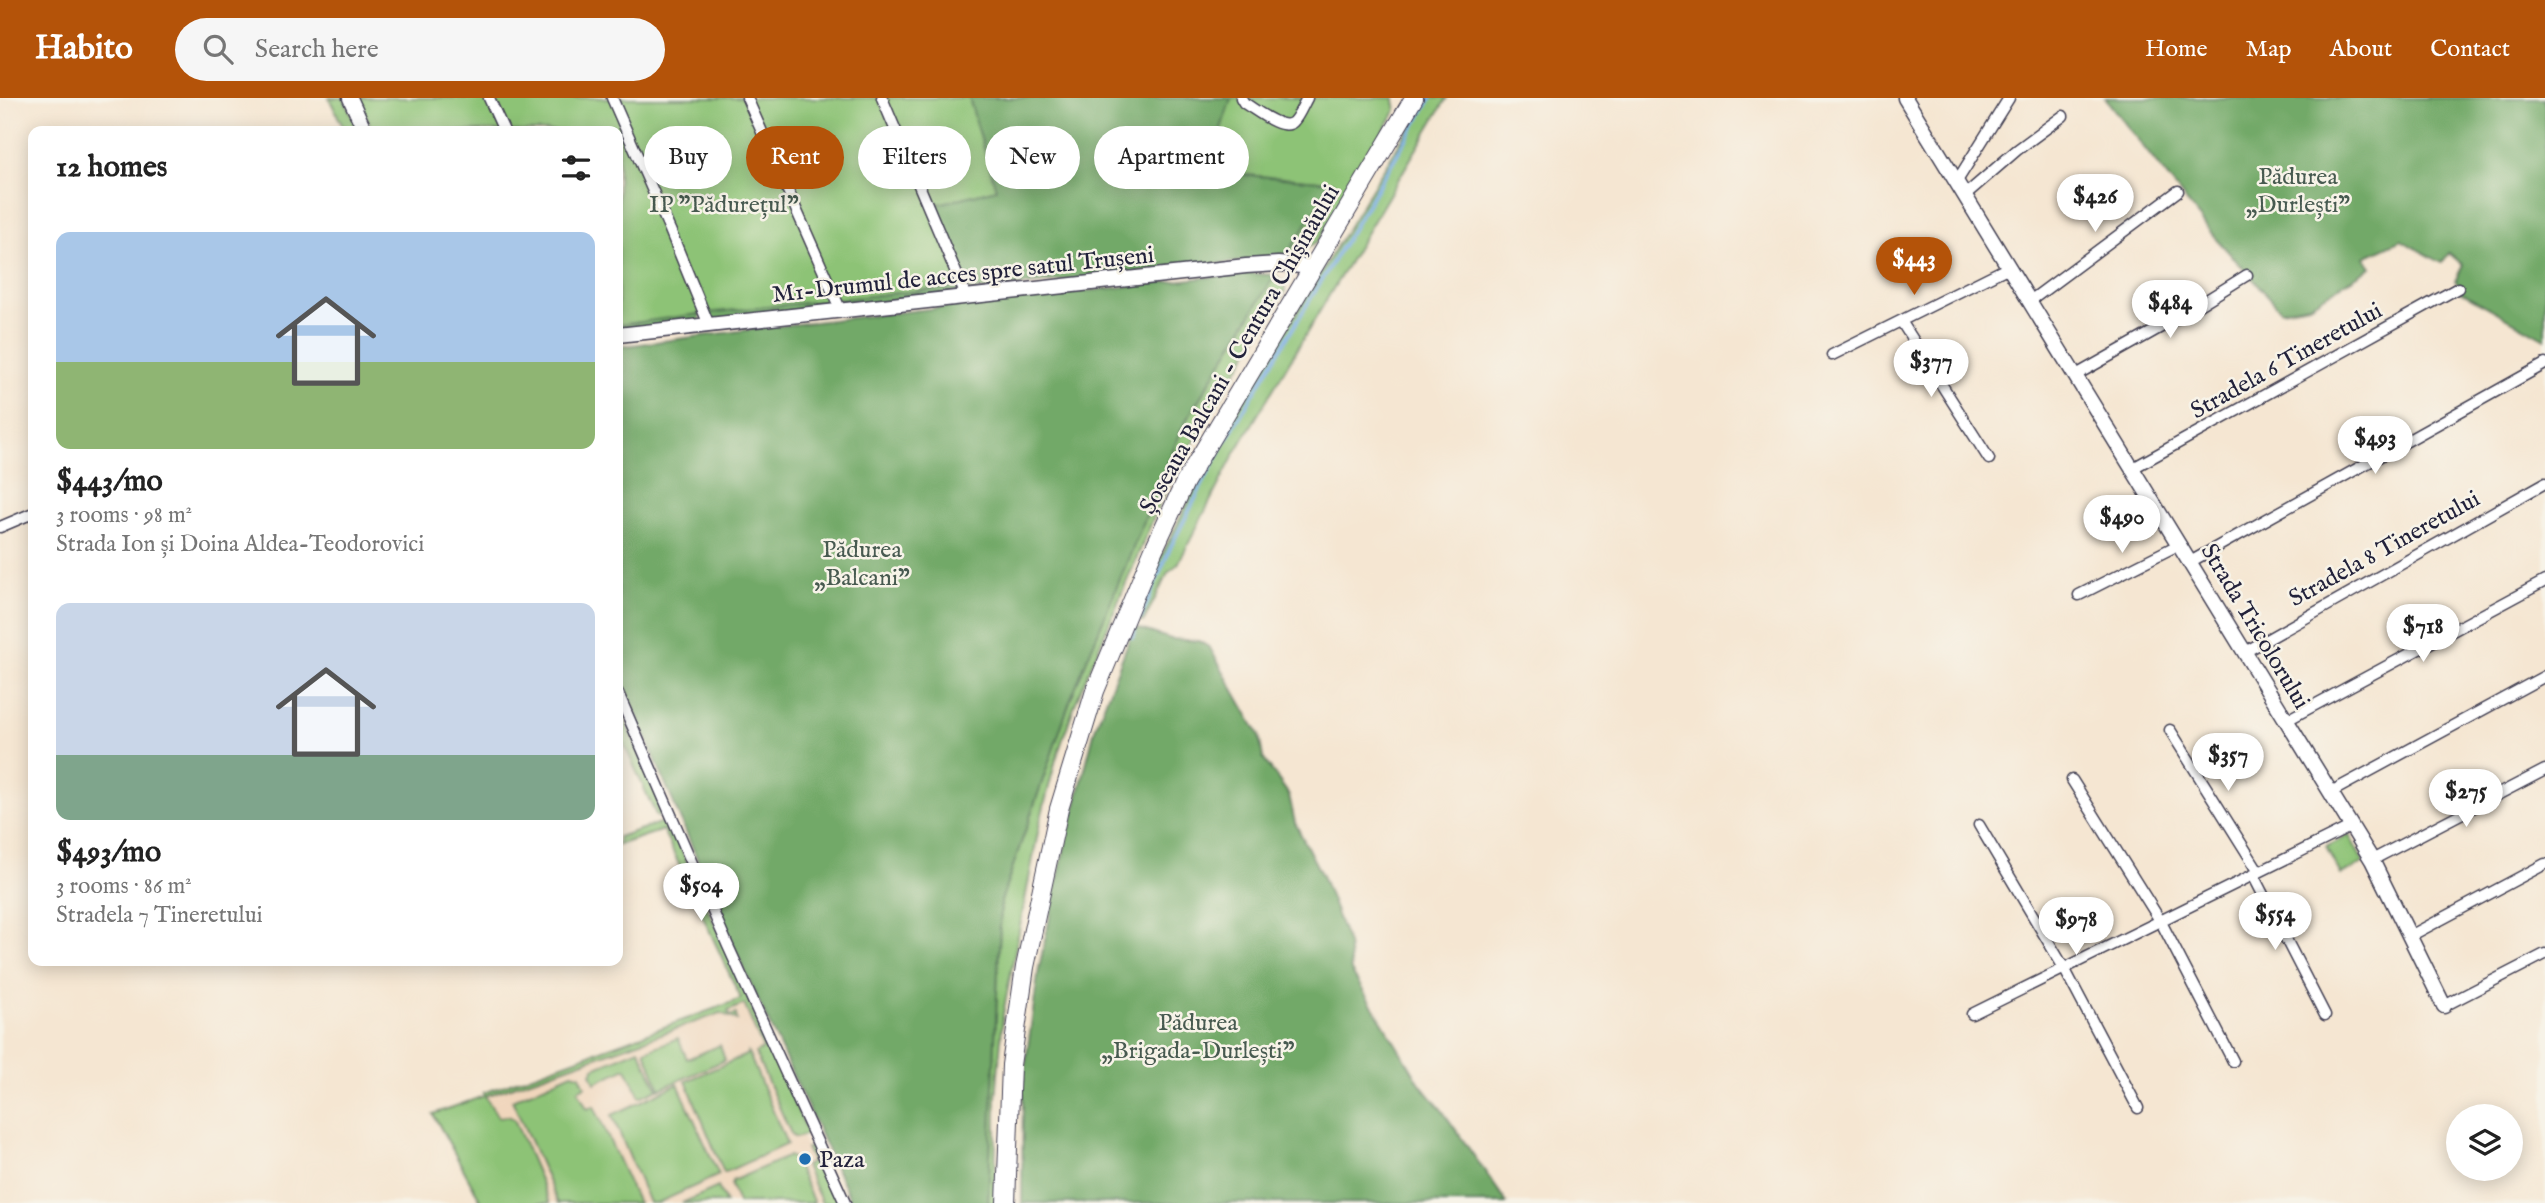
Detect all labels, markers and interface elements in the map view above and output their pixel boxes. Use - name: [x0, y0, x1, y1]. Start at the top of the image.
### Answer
- search box: [175, 18, 665, 81]
- text: Habito: [35, 28, 133, 70]
- icon: search: [199, 30, 237, 68]
- text: Search here: [255, 33, 379, 66]
- text: Home: [2145, 34, 2208, 65]
- text: Map: [2246, 34, 2292, 65]
- text: About: [2330, 34, 2392, 65]
- text: Contact: [2430, 34, 2510, 65]
- chip: Buy: [644, 126, 732, 189]
- chip: Rent: [746, 126, 844, 189]
- chip: Filters: [858, 126, 971, 189]
- chip: New: [985, 126, 1080, 189]
- chip: Apartment: [1094, 126, 1249, 189]
- text: 12 homes: [56, 149, 167, 187]
- icon: filters: [557, 149, 595, 187]
- park label: Pădurea „Durlești”: [2246, 162, 2350, 221]
- pin: $426: [2054, 174, 2136, 234]
- street label: Șoseaua Balcani - Centura Chișinăului: [1133, 179, 1348, 520]
- text: $426: [2073, 182, 2117, 211]
- park label: IP "Pădurețul": [649, 190, 799, 221]
- pin: $443: [1873, 238, 1955, 297]
- street label: M1-Drumul de acces spre satul Trușeni: [771, 240, 1156, 311]
- text: $443: [1892, 245, 1936, 274]
- icon: home: [263, 278, 389, 404]
- pin: $484: [2129, 280, 2211, 340]
- text: $484: [2148, 288, 2192, 317]
- street label: Stradela 6 Tineretului: [2185, 296, 2388, 427]
- pin: $377: [1890, 340, 1972, 399]
- text: $377: [1910, 347, 1952, 376]
- pin: $493: [2334, 416, 2416, 476]
- text: $493: [2354, 424, 2396, 453]
- text: $443/mo: [56, 463, 163, 501]
- street label: Stradela 8 Tineretului: [2284, 484, 2486, 615]
- pin: $490: [2081, 496, 2163, 555]
- text: 3 rooms · 98 m²: [56, 501, 192, 530]
- text: $490: [2099, 503, 2145, 532]
- text: Strada Ion și Doina Aldea-Teodorovici: [56, 530, 424, 559]
- park label: Pădurea „Balcani”: [814, 535, 910, 594]
- street label: Strada Tricolorului: [2193, 538, 2316, 715]
- pin: $718: [2382, 604, 2464, 664]
- text: $718: [2402, 612, 2444, 641]
- icon: home: [263, 649, 389, 775]
- pin: $357: [2187, 734, 2269, 793]
- text: $357: [2208, 741, 2248, 770]
- pin: $275: [2425, 770, 2507, 829]
- text: $275: [2445, 777, 2487, 806]
- text: $493/mo: [56, 834, 161, 872]
- pin: $504: [660, 864, 742, 923]
- text: $504: [679, 871, 723, 900]
- text: 3 rooms · 86 m²: [56, 872, 192, 901]
- pin: $554: [2234, 892, 2316, 952]
- pin: $978: [2035, 898, 2117, 957]
- text: $554: [2255, 900, 2295, 929]
- text: Stradela 7 Tineretului: [56, 901, 263, 930]
- text: $978: [2055, 905, 2097, 934]
- park label: Pădurea „Brigada-Durlești”: [1101, 1008, 1295, 1067]
- map controls: [2446, 1104, 2523, 1181]
- button: layers: [2446, 1104, 2523, 1181]
- place label: Paza: [819, 1145, 865, 1176]
- marker: Paza: [797, 1151, 813, 1167]

